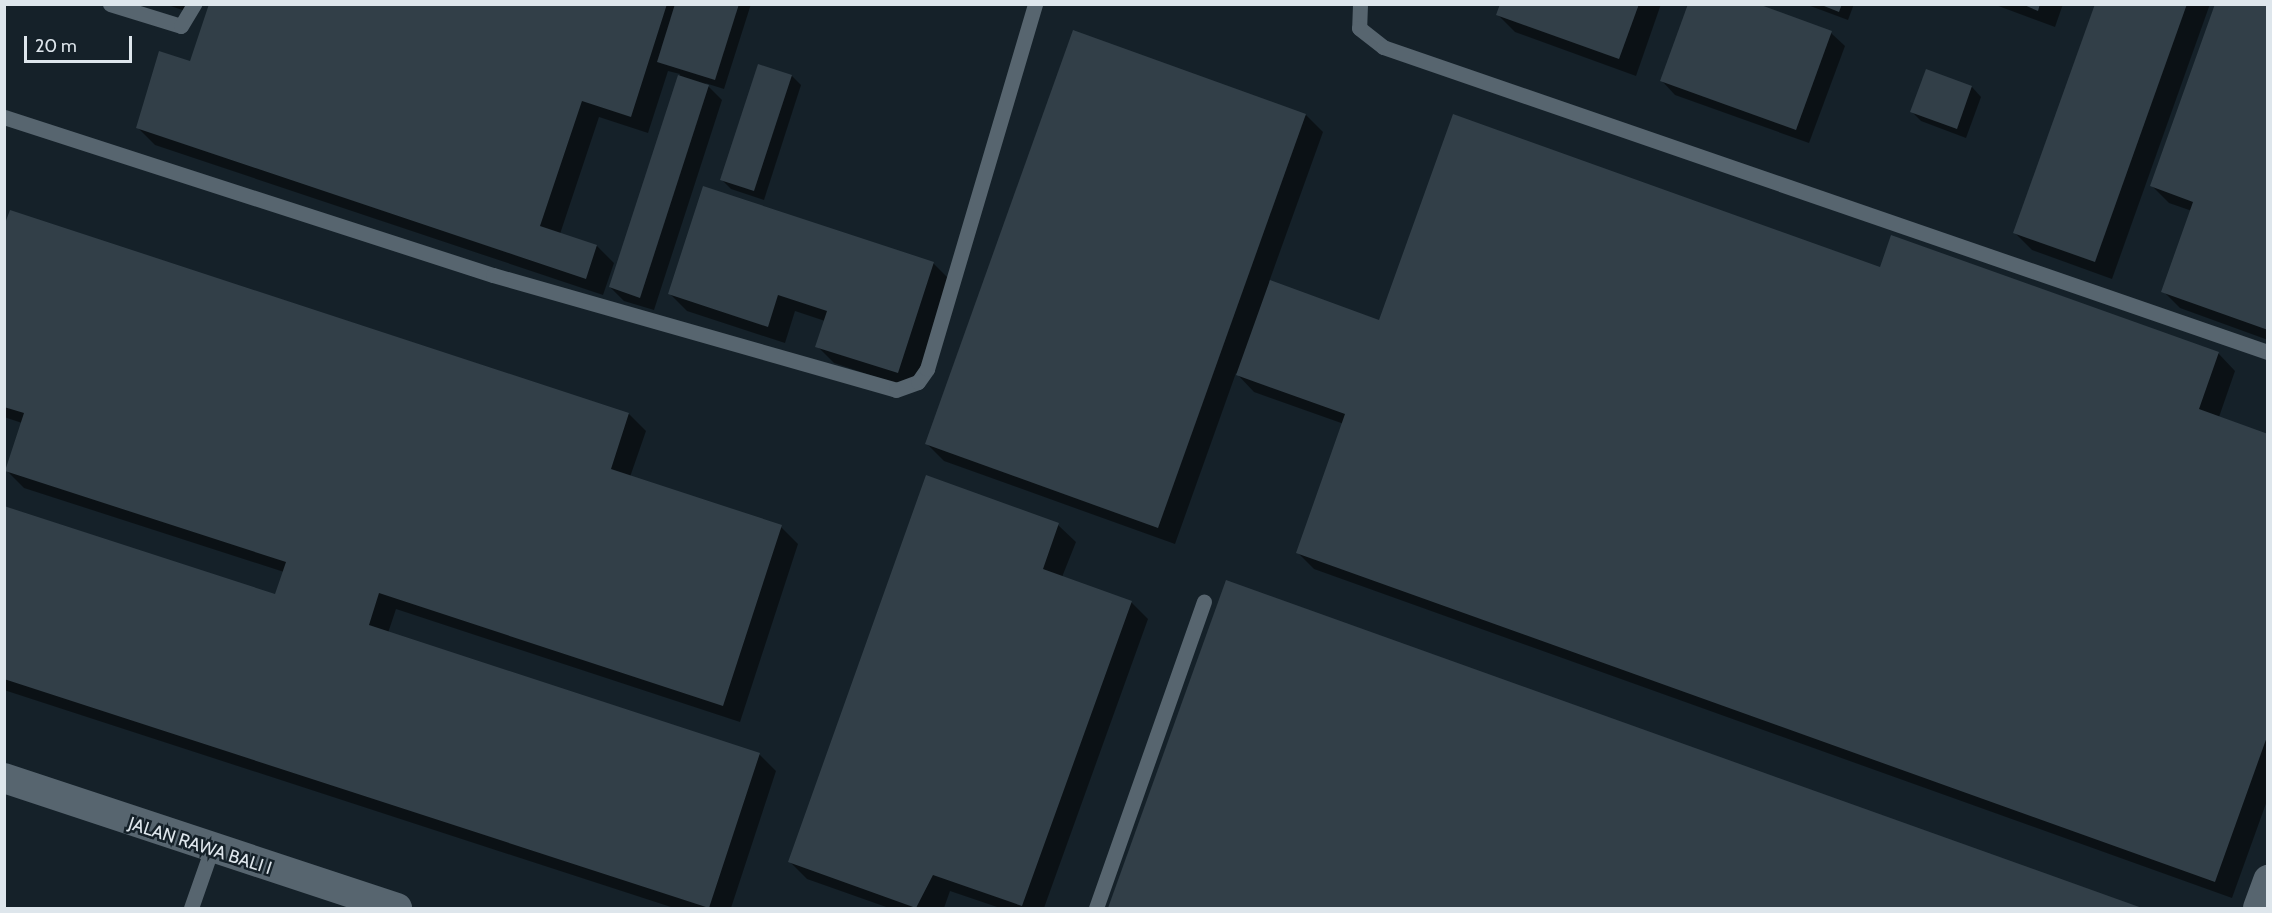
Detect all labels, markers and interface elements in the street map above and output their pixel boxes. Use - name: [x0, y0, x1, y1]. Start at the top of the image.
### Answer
- scale bar: [27, 24, 135, 62]
- text: 20 m: [35, 35, 77, 57]
- street label: JALAN RAWA BALI I: [126, 813, 274, 879]

